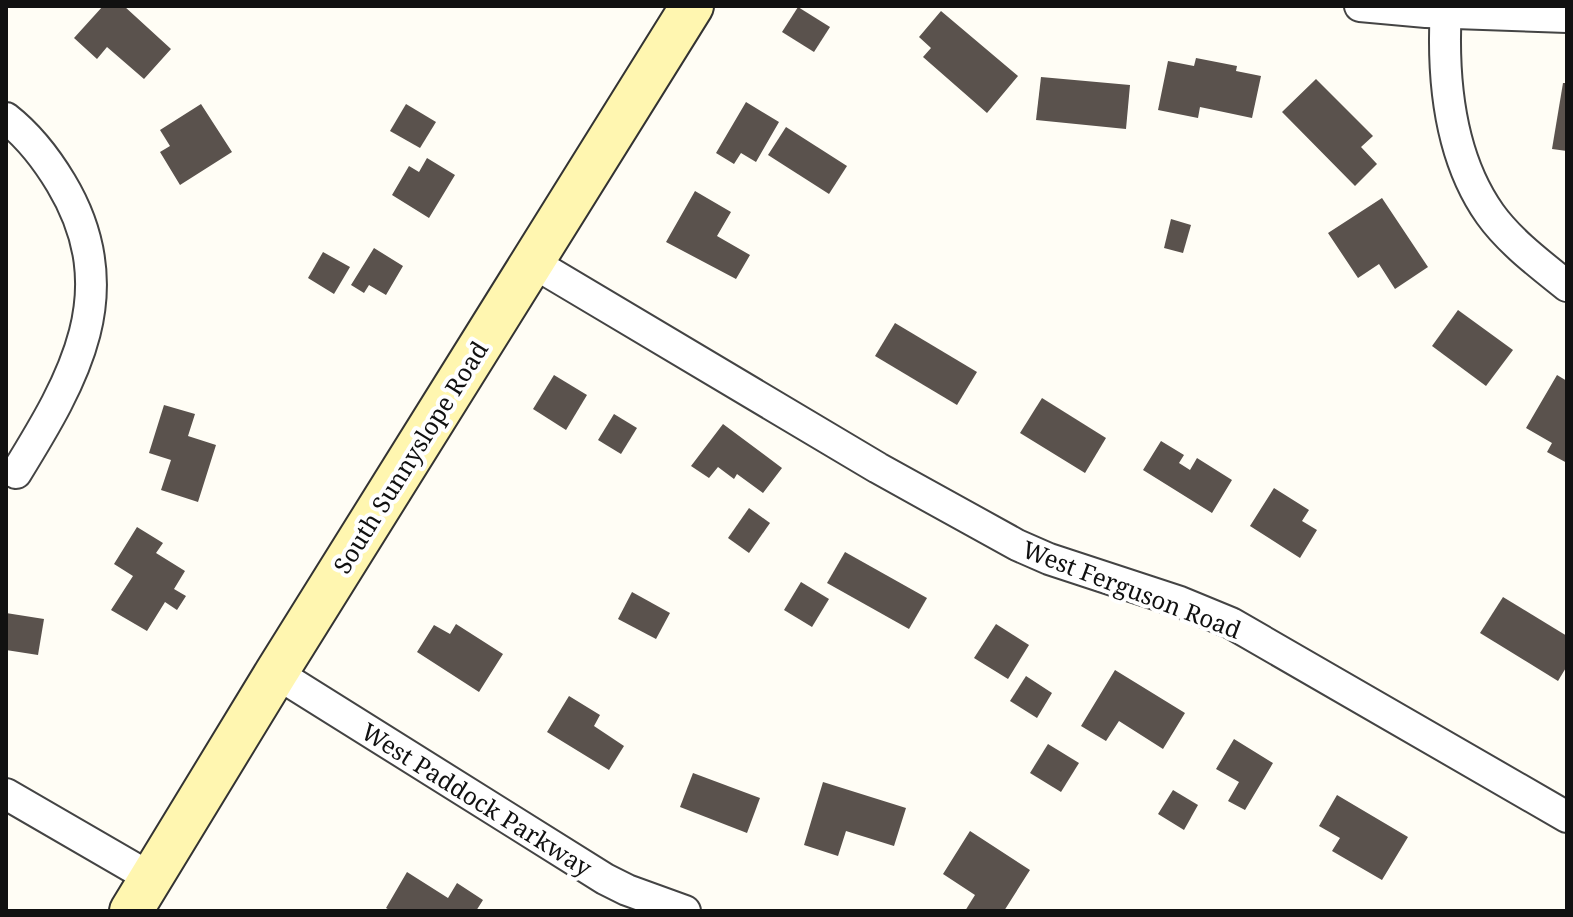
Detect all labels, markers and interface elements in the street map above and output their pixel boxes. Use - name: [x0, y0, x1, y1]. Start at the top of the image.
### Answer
- street label: South Sunnyslope Road: [325, 334, 495, 579]
- street label: West Ferguson Road: [1018, 532, 1246, 646]
- street label: West Paddock Parkway: [355, 715, 599, 884]

